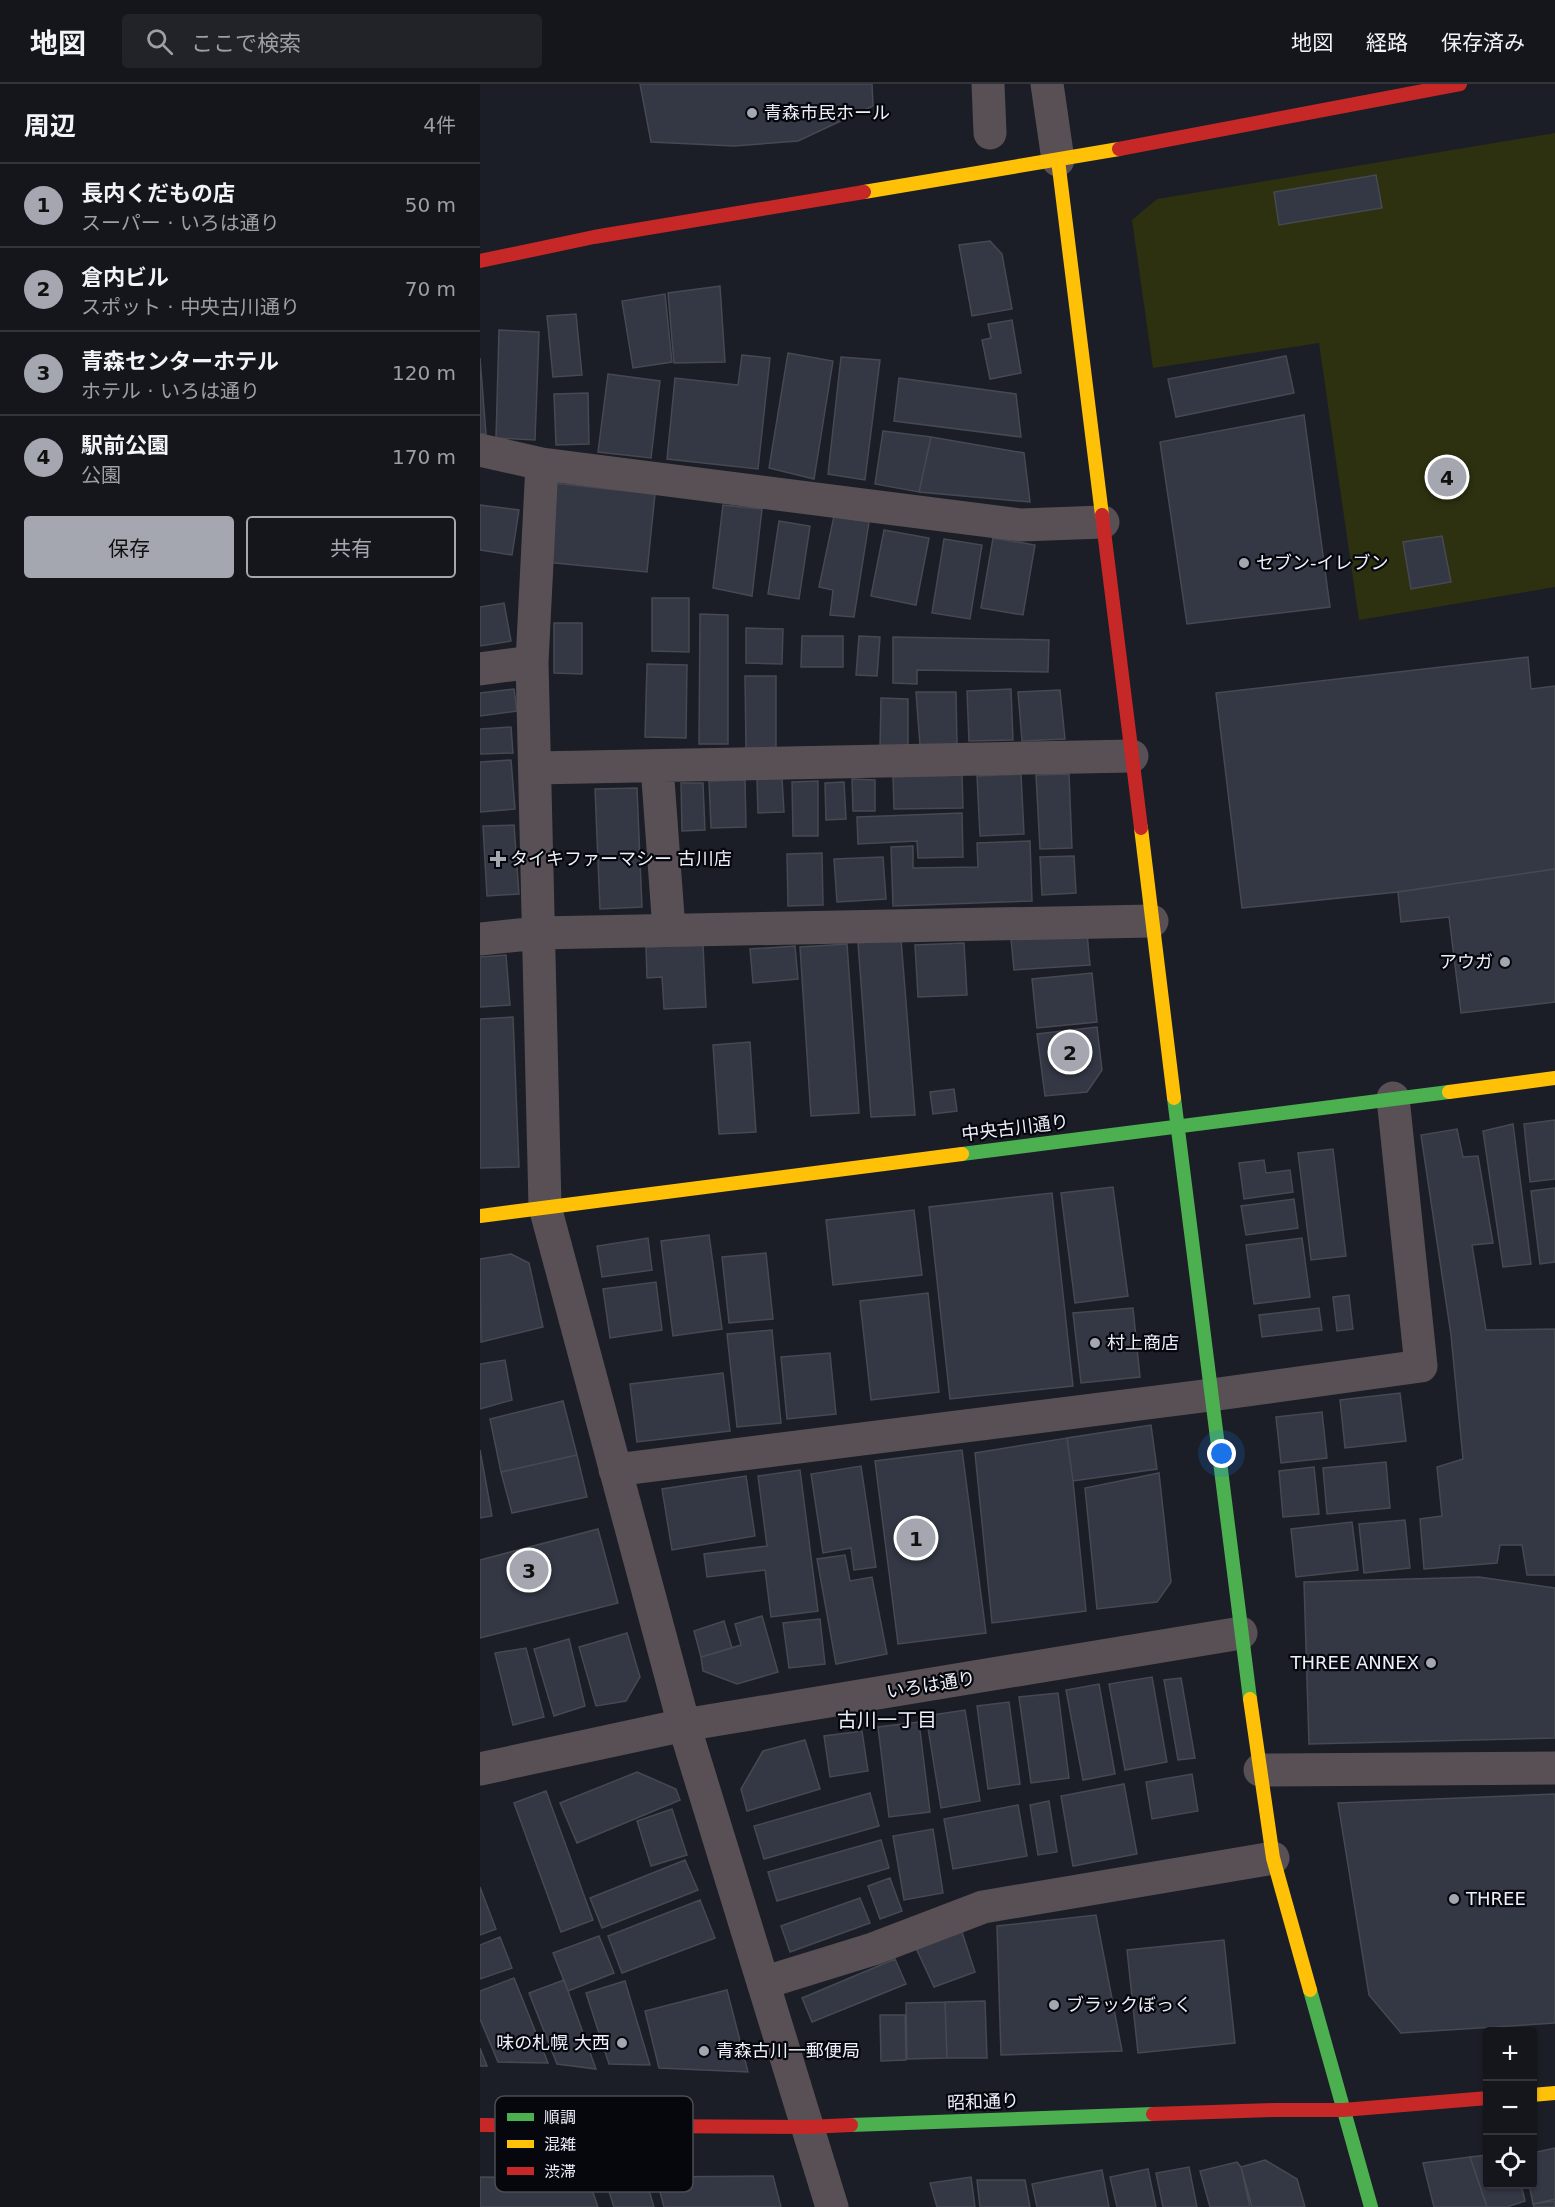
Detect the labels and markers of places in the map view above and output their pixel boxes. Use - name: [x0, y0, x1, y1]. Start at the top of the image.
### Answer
- place label: 青森市民ホール: [764, 102, 890, 123]
- marker: 青森市民ホール: [745, 106, 759, 120]
- pin: 4: [1428, 454, 1466, 500]
- place label: セブン-イレブン: [1256, 552, 1389, 573]
- marker: セブン-イレブン: [1237, 556, 1251, 570]
- place label: タイキファーマシー 古川店: [510, 848, 732, 869]
- marker: タイキファーマシー 古川店: [491, 852, 505, 866]
- place label: アウガ: [1439, 951, 1493, 972]
- marker: アウガ: [1498, 955, 1512, 969]
- pin: 2: [1050, 1030, 1090, 1074]
- place label: 村上商店: [1107, 1332, 1179, 1353]
- marker: 村上商店: [1088, 1336, 1102, 1350]
- pin: 1: [896, 1516, 936, 1560]
- pin: 3: [509, 1548, 548, 1592]
- place label: THREE ANNEX: [1290, 1652, 1419, 1673]
- marker: THREE ANNEX: [1424, 1656, 1438, 1670]
- place label: THREE: [1465, 1888, 1526, 1909]
- marker: THREE: [1447, 1892, 1461, 1906]
- place label: ブラックぼっく: [1066, 1994, 1192, 2015]
- marker: ブラックぼっく: [1047, 1998, 1061, 2012]
- place label: 味の札幌 大西: [496, 2032, 610, 2053]
- marker: 味の札幌 大西: [615, 2036, 629, 2050]
- place label: 青森古川一郵便局: [716, 2040, 860, 2061]
- marker: 青森古川一郵便局: [697, 2044, 711, 2058]

